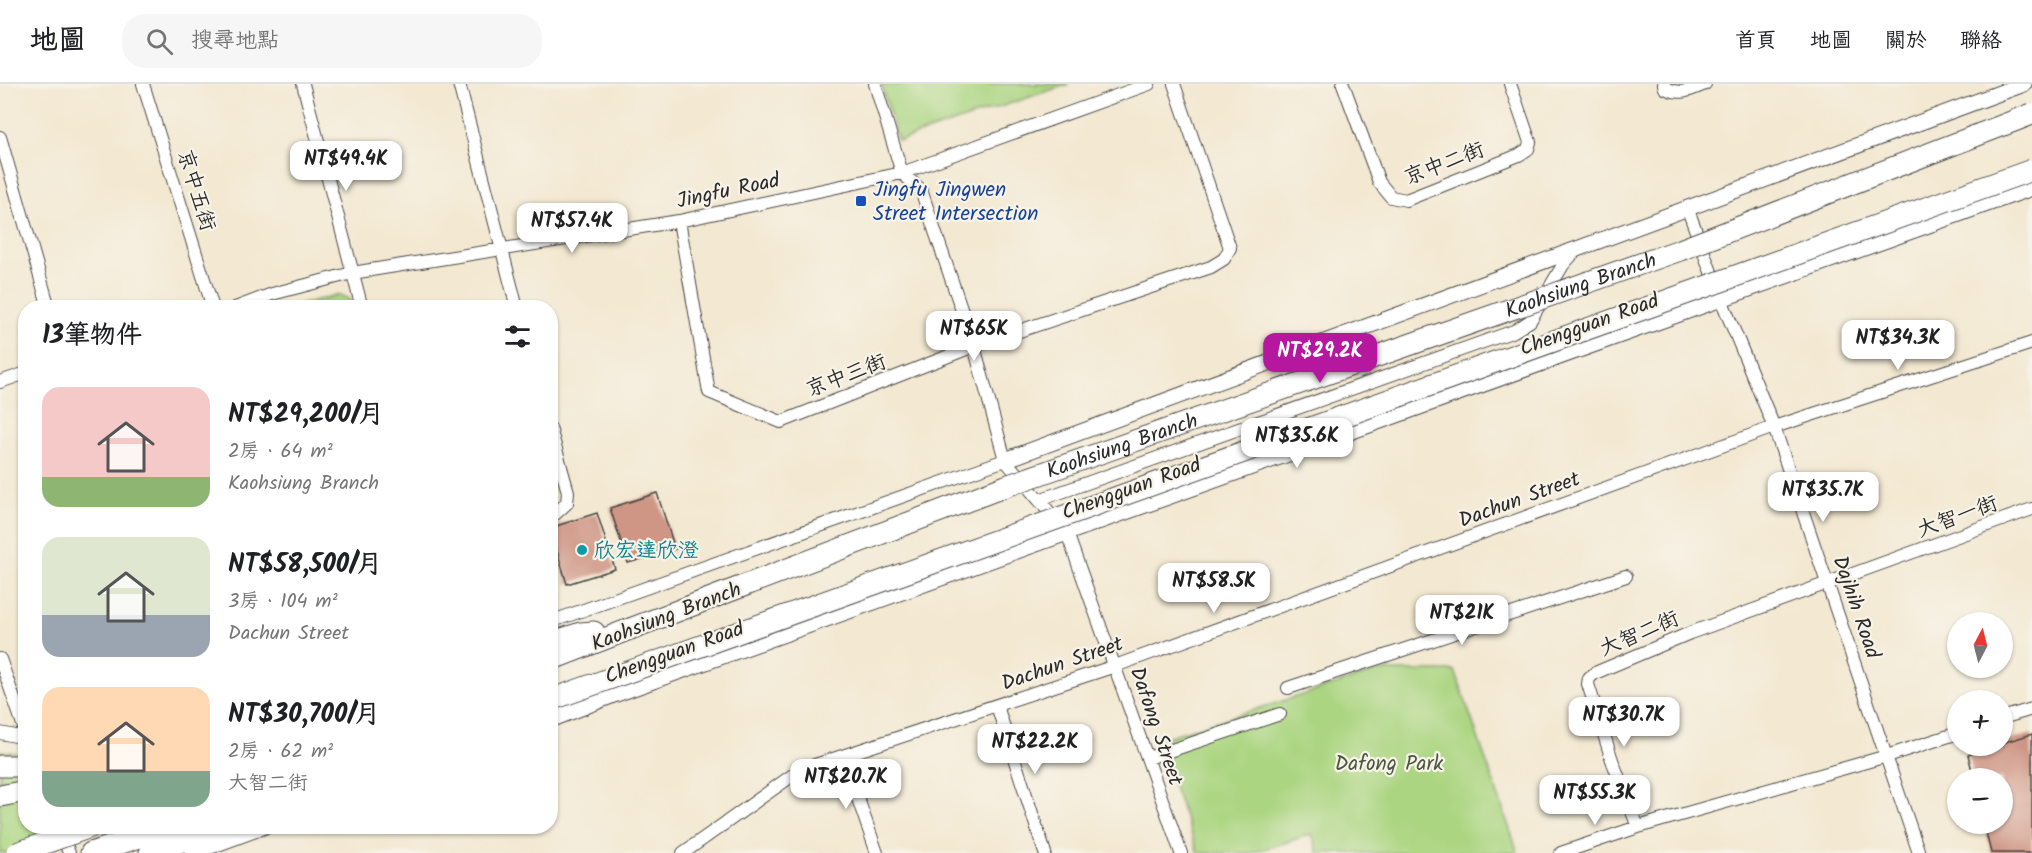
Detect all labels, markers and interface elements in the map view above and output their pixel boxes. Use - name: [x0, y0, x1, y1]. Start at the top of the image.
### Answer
- search box: [122, 14, 542, 68]
- text: 地圖: [30, 19, 86, 64]
- text: 搜尋地點: [191, 24, 279, 59]
- icon: search: [143, 25, 176, 58]
- text: 首頁: [1735, 25, 1777, 58]
- text: 地圖: [1810, 25, 1852, 58]
- text: 關於: [1885, 25, 1927, 58]
- text: 聯絡: [1960, 25, 2002, 58]
- street label: 京中二街: [1399, 134, 1490, 195]
- pin: NT$49.4K: [284, 141, 408, 192]
- text: NT$49.4K: [304, 144, 388, 176]
- street label: 京中五街: [168, 145, 224, 235]
- street label: Jingfu Road: [674, 164, 783, 218]
- place label: Jingfu Jingwen Street Intersection: [873, 174, 1038, 231]
- marker: Jingfu Jingwen Street Intersection: [854, 194, 868, 208]
- pin: NT$57.4K: [510, 203, 634, 254]
- text: NT$57.4K: [531, 206, 613, 238]
- street label: Kaohsiung Branch: [1501, 244, 1661, 328]
- street label: Chengguan Road: [1515, 285, 1664, 366]
- pin: NT$65K: [925, 311, 1023, 362]
- text: NT$65K: [940, 314, 1008, 346]
- text: 13筆物件: [42, 315, 142, 357]
- icon: filters: [501, 320, 534, 353]
- pin: NT$34.3K: [1836, 320, 1960, 371]
- text: NT$34.3K: [1856, 323, 1940, 355]
- pin: NT$29.2K: [1258, 333, 1382, 384]
- text: NT$29.2K: [1277, 336, 1363, 368]
- street label: 京中三街: [801, 346, 892, 407]
- text: NT$29,200/月: [228, 394, 384, 436]
- street label: Kaohsiung Branch: [1042, 405, 1203, 489]
- icon: home: [90, 411, 162, 483]
- pin: NT$35.6K: [1235, 418, 1359, 469]
- text: NT$35.6K: [1255, 421, 1339, 453]
- text: 2房 · 64 m²: [228, 436, 333, 468]
- street label: Chengguan Road: [1057, 449, 1206, 530]
- street label: Dachun Street: [1454, 463, 1586, 538]
- text: Kaohsiung Branch: [228, 468, 379, 500]
- pin: NT$35.7K: [1761, 472, 1885, 523]
- text: NT$35.7K: [1782, 475, 1864, 507]
- street label: 大智一街: [1912, 488, 2003, 547]
- place label: 欣宏達欣澄: [594, 535, 699, 568]
- marker: 欣宏達欣澄: [575, 543, 589, 557]
- text: NT$58,500/月: [228, 544, 382, 586]
- street label: Dajhih Road: [1823, 552, 1889, 664]
- icon: home: [90, 561, 162, 633]
- pin: NT$58.5K: [1152, 563, 1276, 614]
- text: NT$58.5K: [1172, 566, 1256, 598]
- street label: Kaohsiung Branch: [587, 574, 747, 661]
- text: 3房 · 104 m²: [228, 586, 338, 618]
- pin: NT$21K: [1413, 595, 1511, 646]
- text: NT$21K: [1429, 598, 1495, 630]
- street label: 大智二街: [1594, 603, 1685, 666]
- north arrow: [1947, 612, 2013, 678]
- map controls: [1947, 612, 2013, 834]
- street label: Chengguan Road: [600, 613, 749, 694]
- text: Dachun Street: [228, 618, 349, 650]
- street label: Dachun Street: [997, 628, 1129, 701]
- street label: Dafong Street: [1120, 663, 1192, 791]
- button: +: [1947, 690, 2013, 756]
- text: NT$30,700/月: [228, 694, 381, 736]
- pin: NT$30.7K: [1562, 697, 1686, 748]
- text: NT$30.7K: [1583, 700, 1665, 732]
- icon: home: [90, 711, 162, 783]
- pin: NT$22.2K: [973, 724, 1097, 775]
- text: NT$22.2K: [991, 727, 1079, 759]
- text: 2房 · 62 m²: [228, 736, 333, 768]
- park label: Dafong Park: [1335, 748, 1443, 781]
- pin: NT$20.7K: [784, 759, 908, 810]
- text: NT$20.7K: [804, 762, 888, 794]
- text: 大智二街: [228, 768, 308, 800]
- button: −: [1947, 768, 2013, 834]
- pin: NT$55.3K: [1533, 775, 1657, 826]
- text: NT$55.3K: [1553, 778, 1637, 810]

